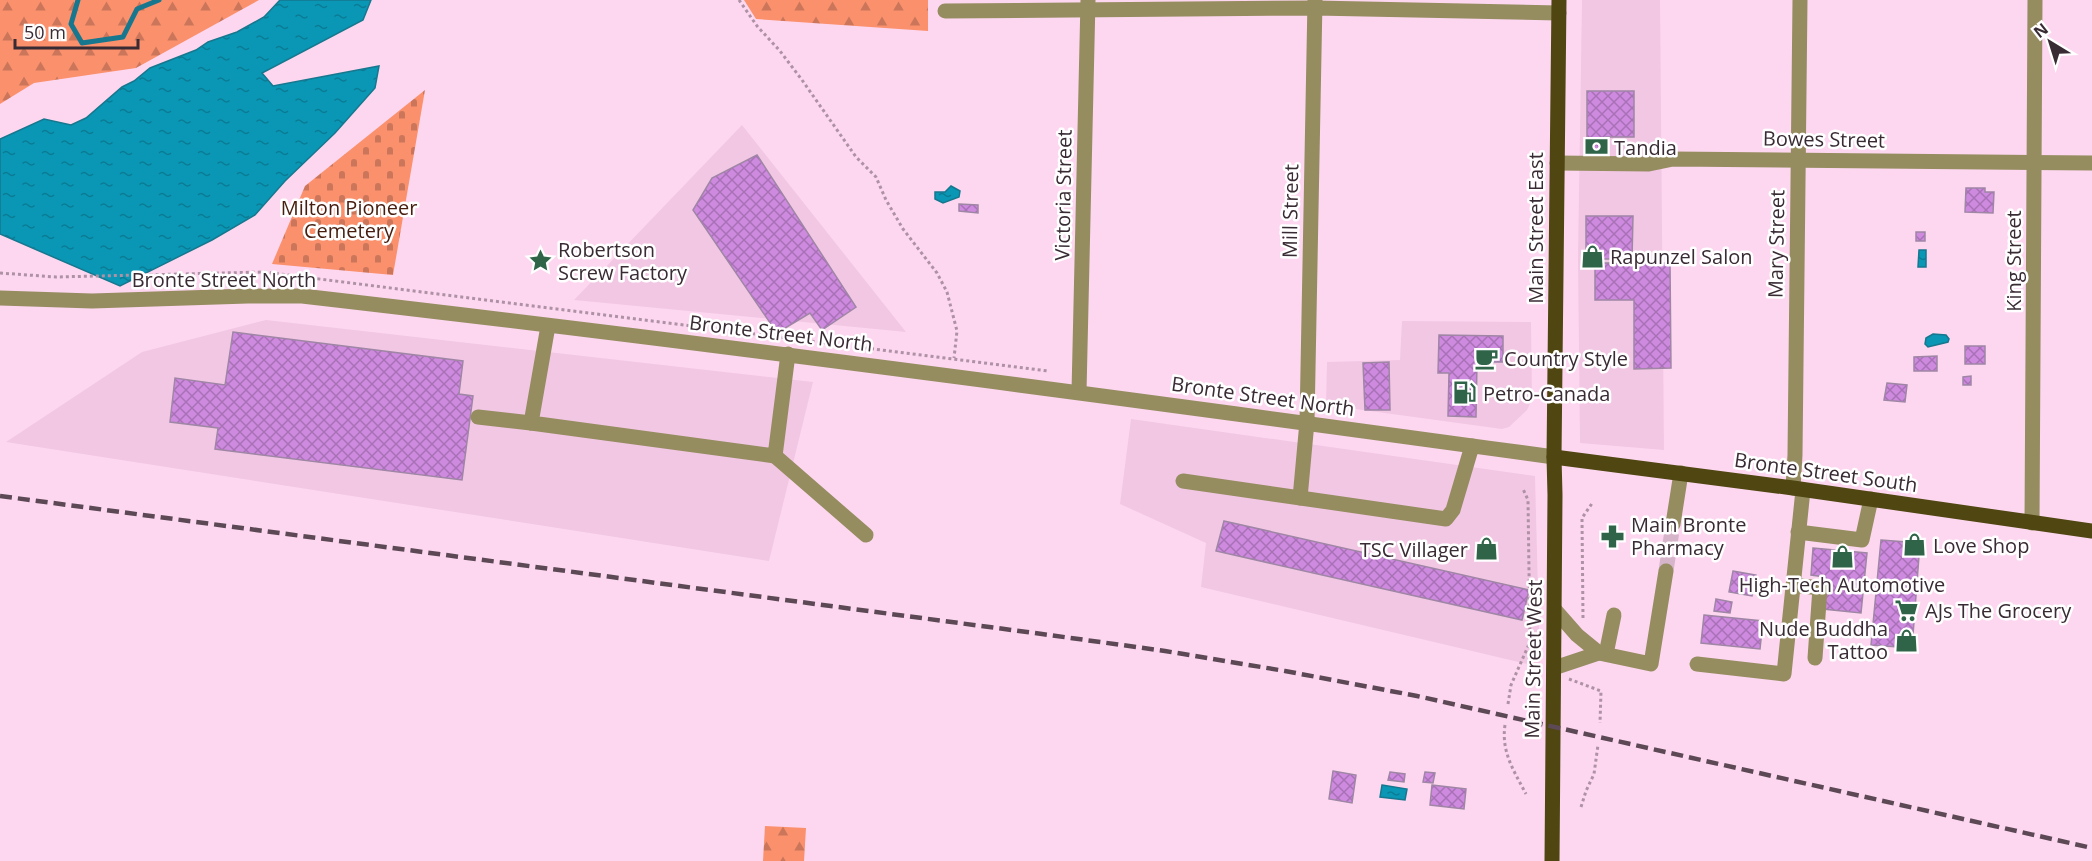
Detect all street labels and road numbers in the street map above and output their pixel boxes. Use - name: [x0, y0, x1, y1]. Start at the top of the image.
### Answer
- street label: Bowes Street: [1763, 124, 1885, 154]
- street label: Victoria Street: [1048, 129, 1078, 261]
- street label: Main Street East: [1522, 152, 1549, 304]
- street label: Mill Street: [1276, 164, 1304, 258]
- street label: Mary Street: [1762, 190, 1790, 298]
- street label: King Street: [2000, 210, 2027, 312]
- street label: Bronte Street North: [132, 266, 316, 293]
- street label: Bronte Street North: [688, 308, 874, 358]
- street label: Bronte Street North: [1170, 370, 1356, 422]
- street label: Bronte Street South: [1733, 446, 1919, 498]
- street label: Main Street West: [1518, 579, 1548, 739]

